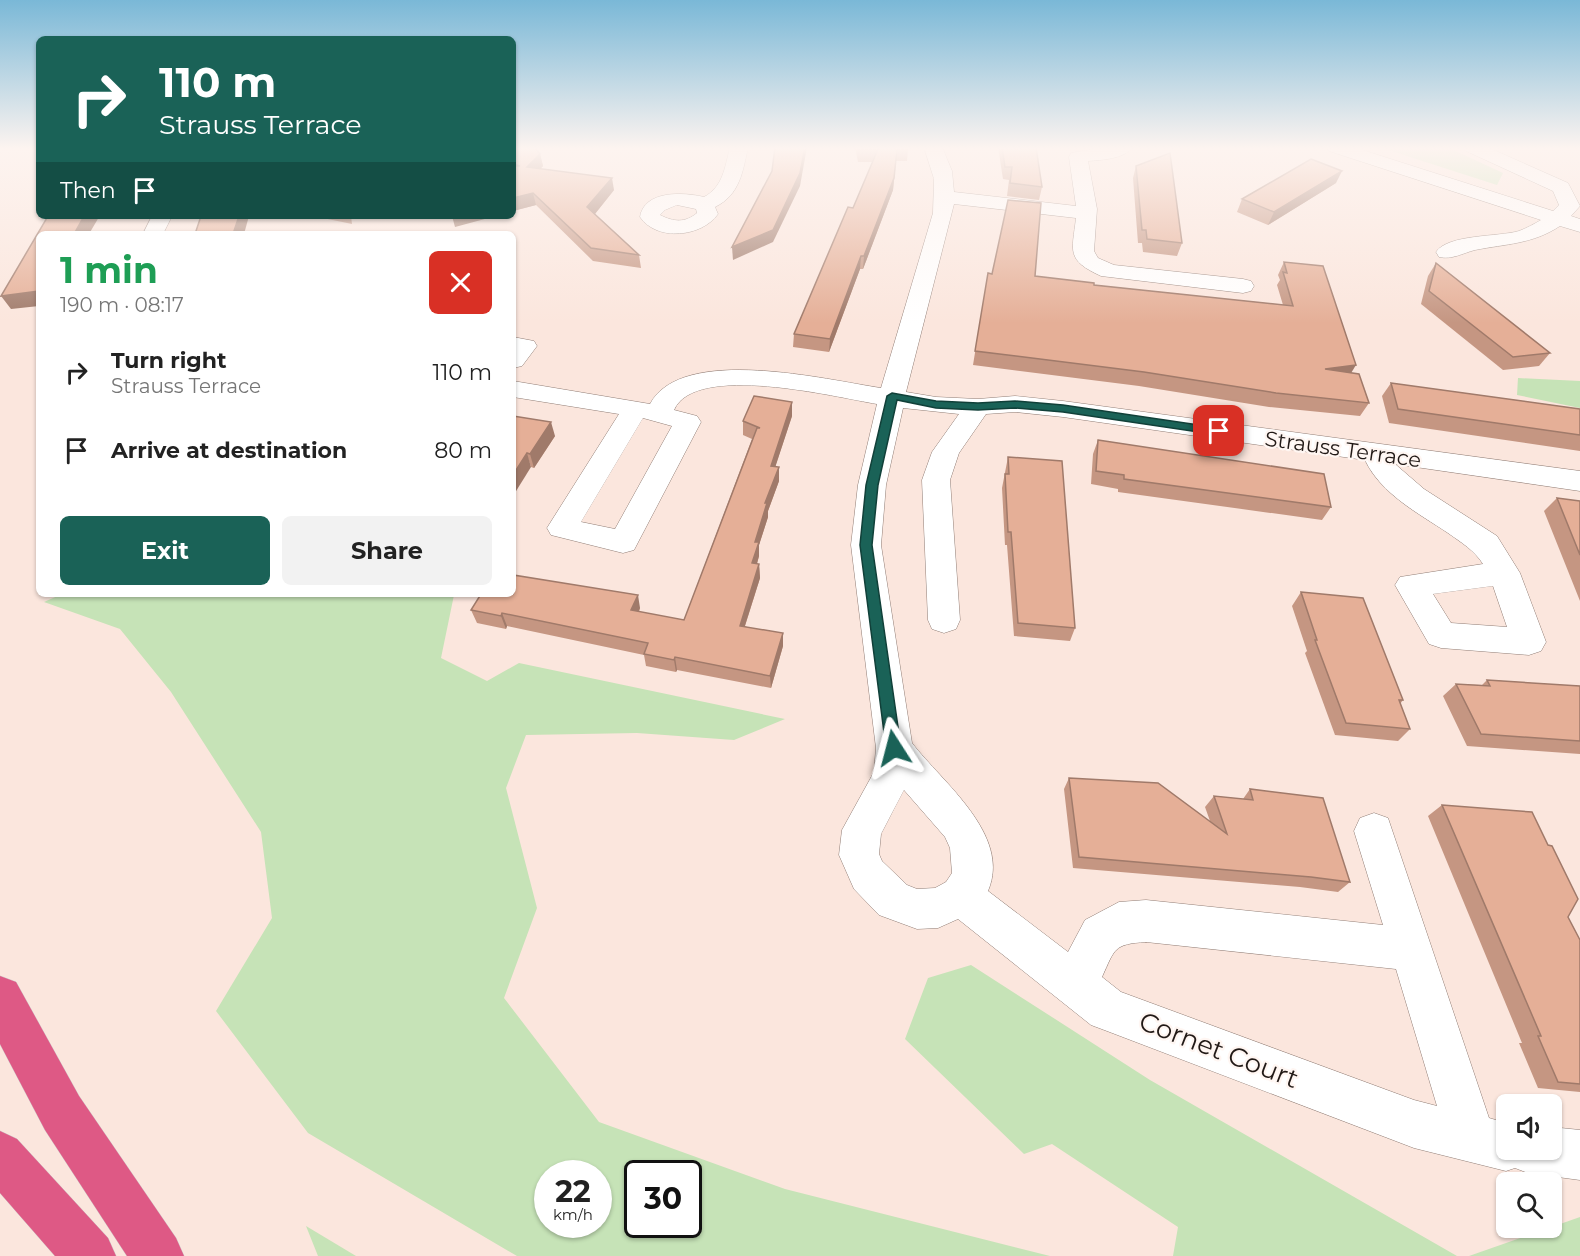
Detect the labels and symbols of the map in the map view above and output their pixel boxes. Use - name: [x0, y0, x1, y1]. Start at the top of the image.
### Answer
- pin: [1193, 405, 1244, 456]
- street label: Strauss Terrace: [1263, 426, 1423, 472]
- position arrow: [862, 716, 926, 780]
- street label: Cornet Court: [1135, 1005, 1303, 1095]
- speed limit sign: 30: [624, 1160, 702, 1238]

